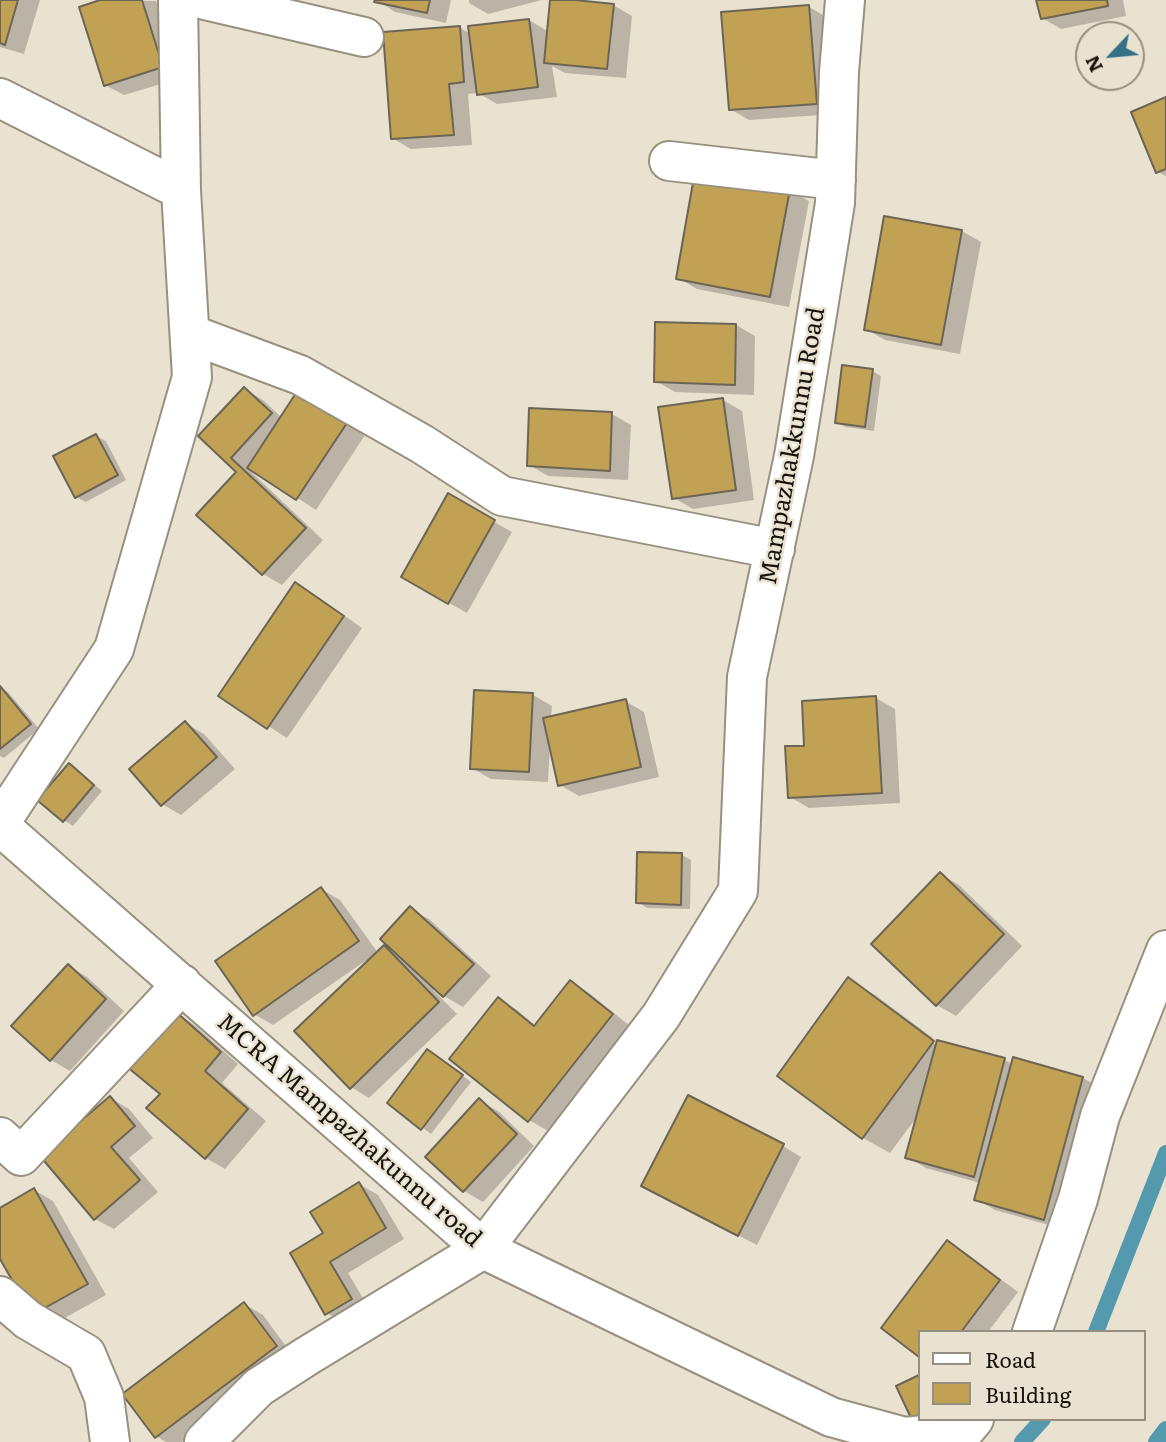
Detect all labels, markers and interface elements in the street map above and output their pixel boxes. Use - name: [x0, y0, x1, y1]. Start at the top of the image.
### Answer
- north arrow: [1075, 21, 1145, 91]
- text: N: [1077, 51, 1109, 78]
- street label: Mampazhakkunnu Road: [754, 305, 832, 587]
- street label: MCRA Mampazhakunnu road: [211, 1008, 487, 1254]
- legend: [918, 1330, 1145, 1421]
- text: Road: [985, 1343, 1036, 1374]
- text: Building: [985, 1378, 1071, 1409]

